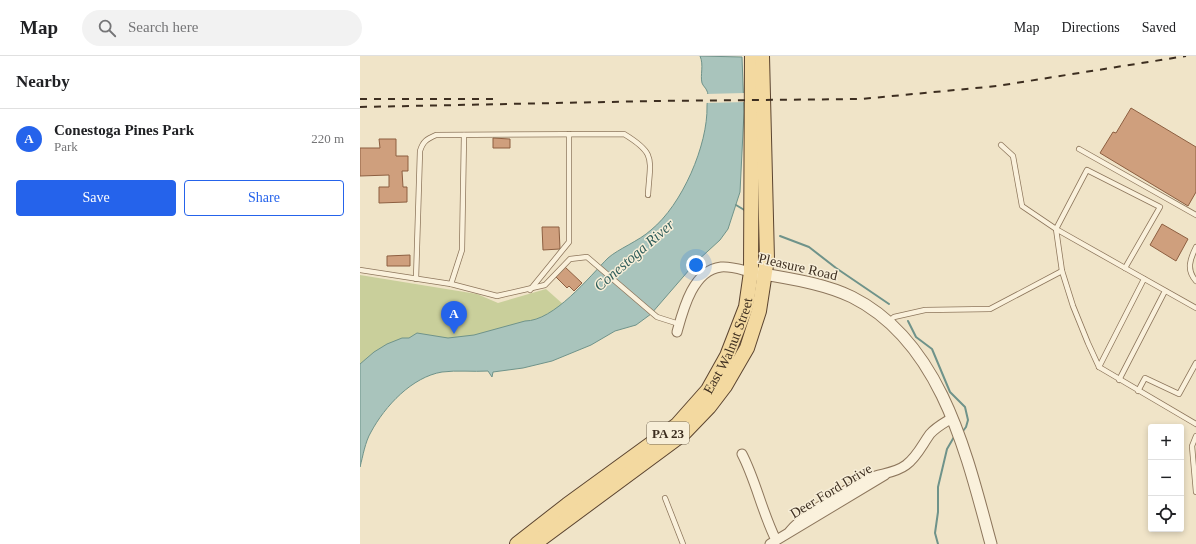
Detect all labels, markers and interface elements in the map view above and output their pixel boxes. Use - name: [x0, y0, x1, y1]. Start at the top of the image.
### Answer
- search box: [82, 10, 362, 46]
- text: Map: [20, 17, 58, 38]
- icon: search: [96, 17, 118, 39]
- text: Search here: [128, 19, 198, 35]
- text: Map: [1014, 20, 1039, 35]
- text: Directions: [1061, 20, 1120, 35]
- text: Saved: [1142, 20, 1176, 35]
- text: Nearby: [16, 72, 70, 91]
- text: Conestoga Pines Park: [54, 122, 194, 138]
- text: A: [24, 131, 34, 146]
- text: 220 m: [311, 131, 344, 146]
- text: Park: [54, 139, 78, 154]
- button: Save: [16, 180, 176, 216]
- button: Share: [184, 180, 344, 216]
- water label: Conestoga River: [591, 216, 677, 294]
- street label: Pleasure Road: [757, 251, 839, 283]
- your location: [686, 255, 706, 275]
- street label: East Walnut Street: [700, 297, 755, 396]
- pin: A: [441, 301, 467, 334]
- road number: PA 23: [647, 422, 689, 444]
- map controls: [1148, 424, 1184, 532]
- button: +: [1148, 424, 1184, 460]
- button: −: [1148, 460, 1184, 496]
- street label: Deer Ford Drive: [787, 461, 875, 521]
- button: locate: [1148, 496, 1184, 532]

